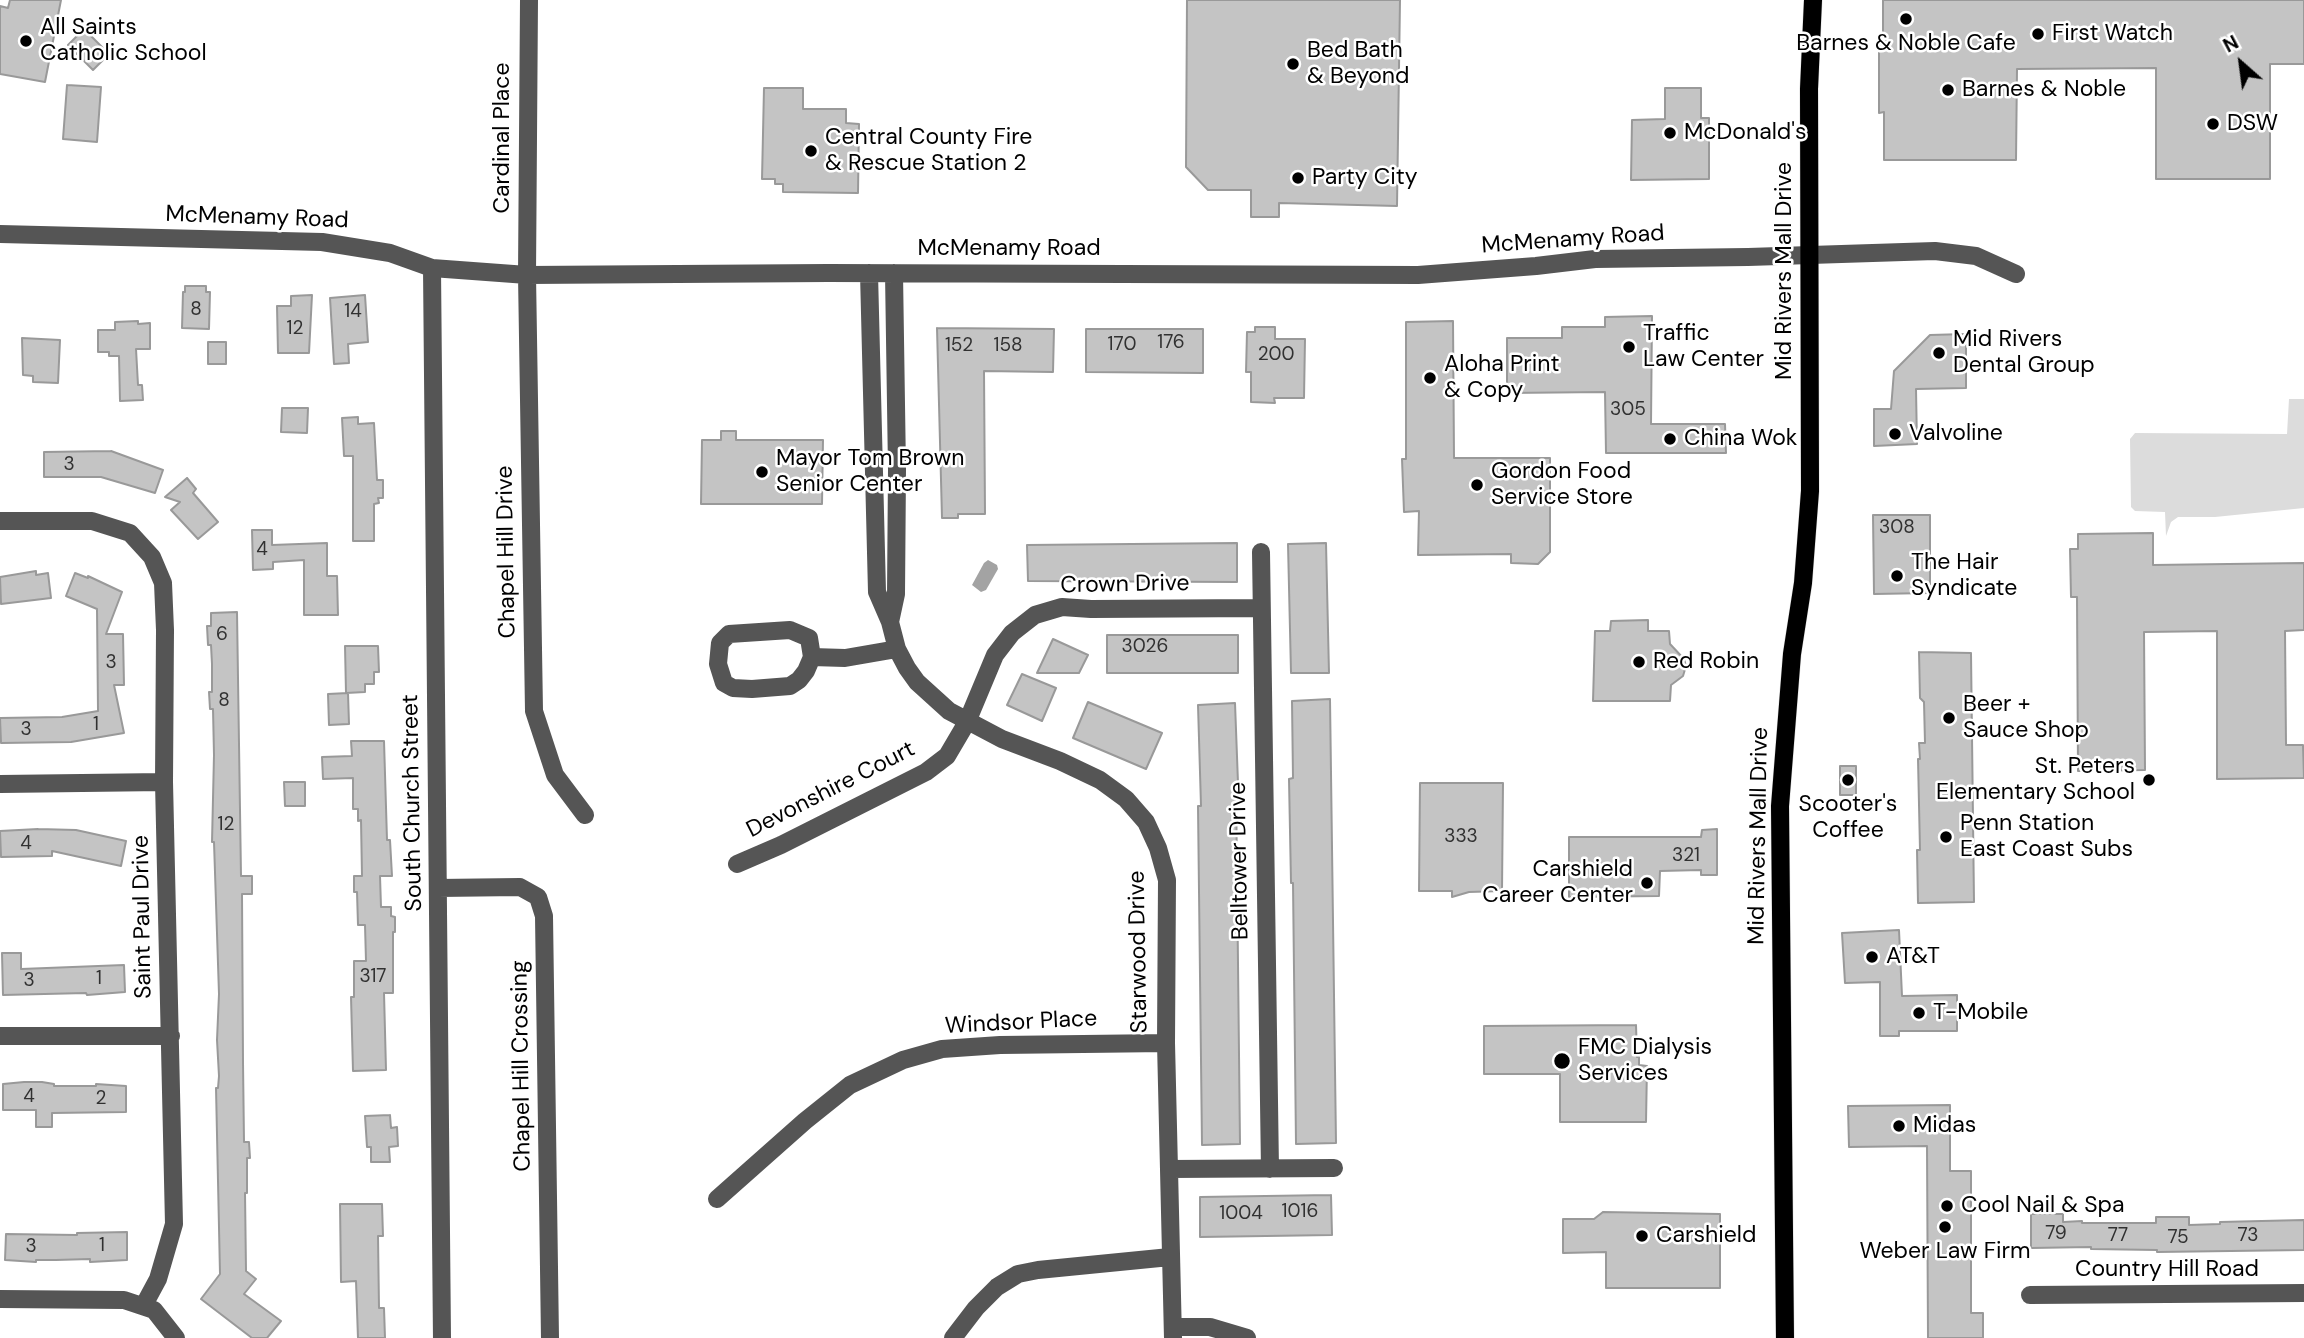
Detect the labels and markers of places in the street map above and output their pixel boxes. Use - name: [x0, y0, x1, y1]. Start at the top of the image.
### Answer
- marker: Barnes & Noble Cafe: [1898, 11, 1914, 27]
- place label: All Saints Catholic School: [40, 14, 207, 68]
- place label: First Watch: [2052, 20, 2173, 48]
- marker: First Watch: [2030, 26, 2046, 42]
- place label: Barnes & Noble Cafe: [1796, 30, 2016, 58]
- marker: All Saints Catholic School: [18, 33, 34, 49]
- place label: Bed Bath & Beyond: [1307, 37, 1409, 91]
- marker: Bed Bath & Beyond: [1285, 56, 1301, 72]
- place label: Barnes & Noble: [1962, 76, 2126, 104]
- marker: Barnes & Noble: [1940, 82, 1956, 98]
- place label: DSW: [2227, 110, 2278, 138]
- marker: DSW: [2205, 116, 2221, 132]
- place label: McDonald's: [1684, 119, 1806, 147]
- place label: Central County Fire & Rescue Station 2: [825, 124, 1032, 178]
- marker: McDonald's: [1662, 125, 1678, 141]
- marker: Central County Fire & Rescue Station 2: [803, 143, 819, 159]
- place label: Party City: [1312, 164, 1418, 192]
- marker: Party City: [1290, 170, 1306, 186]
- place label: Traffic Law Center: [1643, 320, 1764, 374]
- place label: Mid Rivers Dental Group: [1953, 326, 2095, 380]
- marker: Traffic Law Center: [1621, 339, 1637, 355]
- marker: Mid Rivers Dental Group: [1931, 345, 1947, 361]
- place label: Aloha Print & Copy: [1444, 351, 1559, 405]
- marker: Aloha Print & Copy: [1422, 370, 1438, 386]
- place label: Valvoline: [1909, 420, 2003, 448]
- place label: China Wok: [1684, 425, 1797, 453]
- marker: Valvoline: [1887, 426, 1903, 442]
- marker: China Wok: [1662, 431, 1678, 447]
- place label: Mayor Tom Brown Senior Center: [776, 445, 964, 499]
- place label: Gordon Food Service Store: [1491, 458, 1633, 512]
- marker: Mayor Tom Brown Senior Center: [754, 464, 770, 480]
- marker: Gordon Food Service Store: [1469, 477, 1485, 493]
- place label: The Hair Syndicate: [1911, 549, 2017, 603]
- marker: The Hair Syndicate: [1889, 568, 1905, 584]
- place label: Red Robin: [1653, 648, 1759, 676]
- marker: Red Robin: [1631, 654, 1647, 670]
- place label: Beer + Sauce Shop: [1963, 691, 2089, 745]
- marker: Beer + Sauce Shop: [1941, 710, 1957, 726]
- place label: St. Peters Elementary School: [1936, 753, 2135, 807]
- marker: Scooter's Coffee: [1840, 772, 1856, 788]
- marker: St. Peters Elementary School: [2141, 772, 2157, 788]
- place label: Scooter's Coffee: [1799, 791, 1897, 845]
- place label: Penn Station East Coast Subs: [1960, 810, 2133, 864]
- marker: Penn Station East Coast Subs: [1938, 829, 1954, 845]
- place label: Carshield Career Center: [1482, 856, 1633, 910]
- marker: Carshield Career Center: [1639, 875, 1655, 891]
- place label: AT&T: [1886, 943, 1940, 971]
- marker: AT&T: [1864, 949, 1880, 965]
- place label: T-Mobile: [1933, 999, 2028, 1027]
- marker: T-Mobile: [1911, 1005, 1927, 1021]
- place label: FMC Dialysis Services: [1578, 1034, 1712, 1088]
- marker: FMC Dialysis Services: [1552, 1051, 1572, 1071]
- place label: Midas: [1913, 1112, 1976, 1140]
- marker: Midas: [1891, 1118, 1907, 1134]
- place label: Cool Nail & Spa: [1961, 1192, 2124, 1220]
- marker: Cool Nail & Spa: [1939, 1198, 1955, 1214]
- marker: Weber Law Firm: [1937, 1219, 1953, 1235]
- place label: Carshield: [1656, 1222, 1756, 1250]
- marker: Carshield: [1634, 1228, 1650, 1244]
- place label: Weber Law Firm: [1859, 1238, 2031, 1266]

